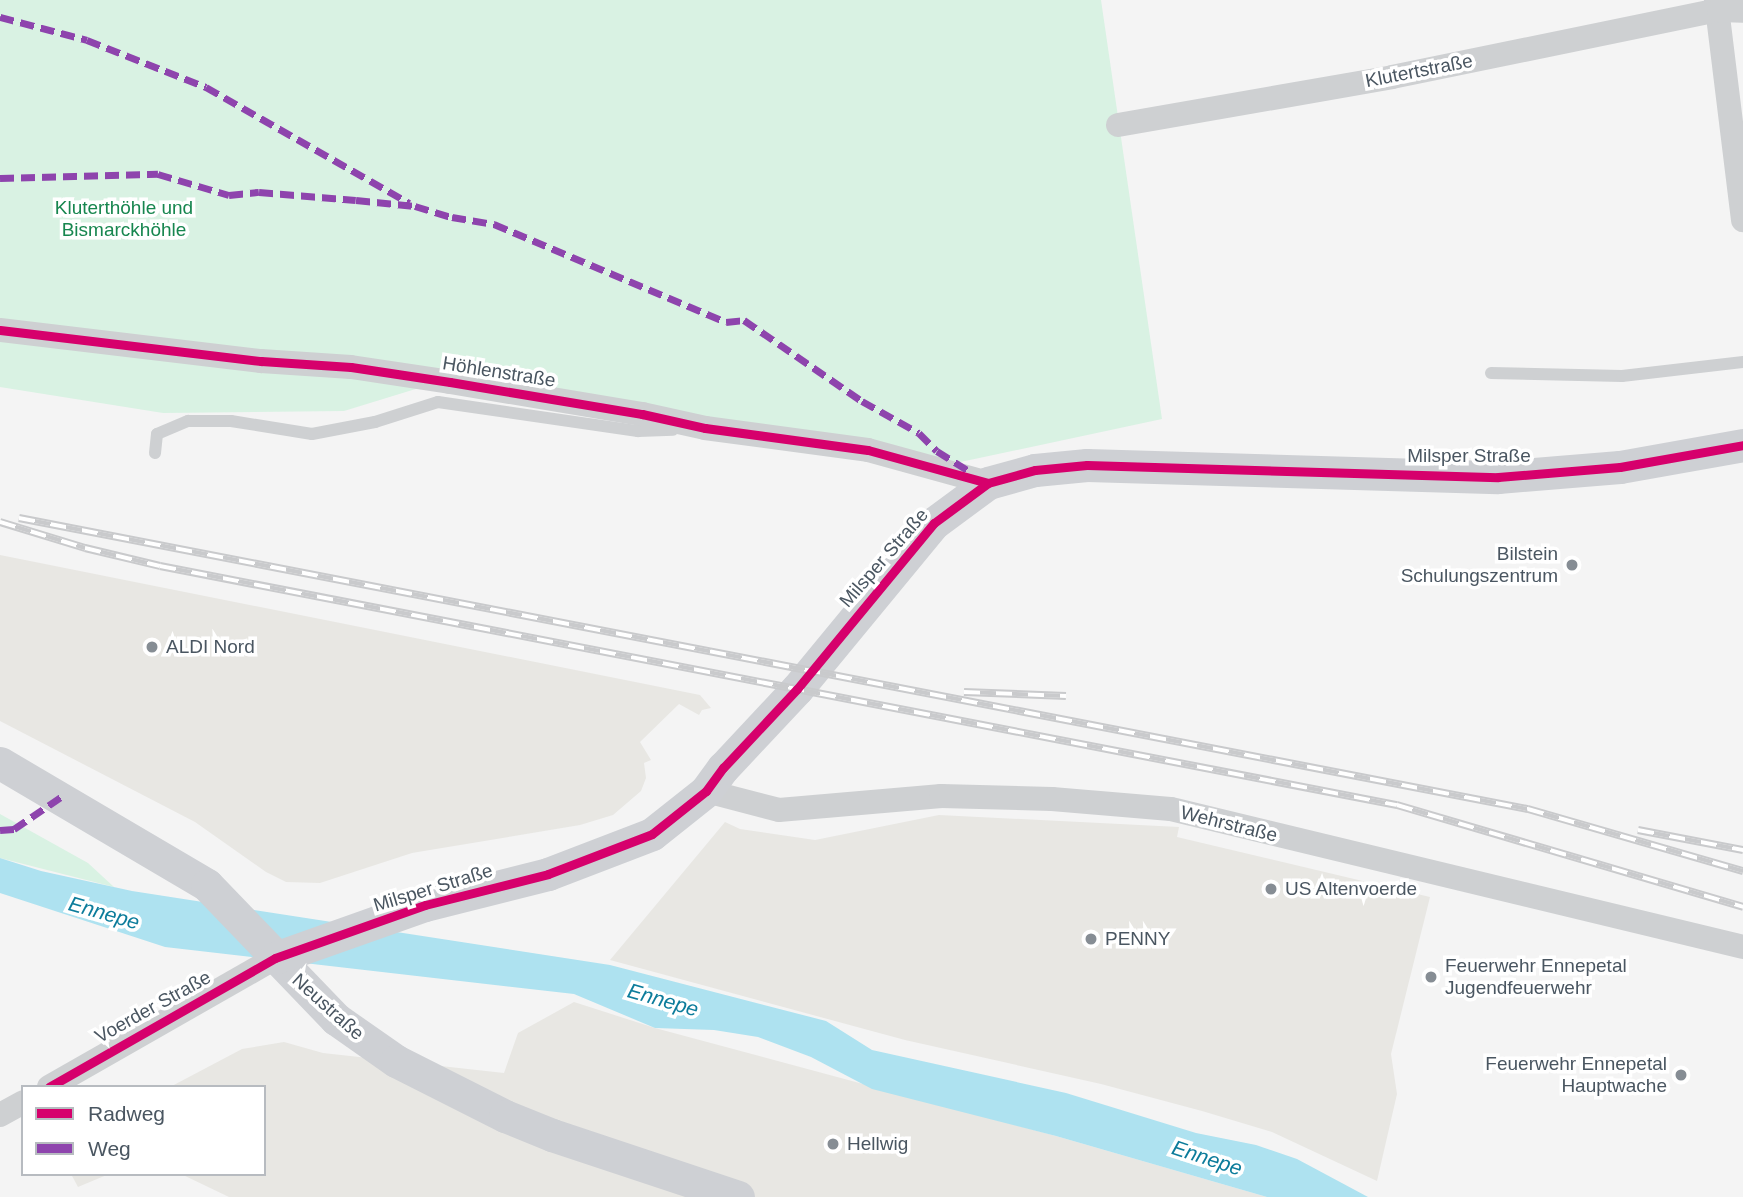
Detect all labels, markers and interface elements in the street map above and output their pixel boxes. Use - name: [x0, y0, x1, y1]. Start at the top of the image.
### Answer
- street label: Klutertstraße: [1363, 49, 1475, 93]
- park label: Kluterthöhle und Bismarckhöhle: [55, 197, 193, 241]
- street label: Höhlenstraße: [441, 352, 557, 392]
- street label: Milsper Straße: [1407, 445, 1531, 467]
- street label: Milsper Straße: [835, 504, 933, 612]
- place label: Bilstein Schulungszentrum: [1401, 543, 1558, 587]
- marker: Bilstein Schulungszentrum: [1564, 557, 1580, 573]
- place label: ALDI Nord: [166, 636, 255, 658]
- marker: ALDI Nord: [144, 639, 160, 655]
- street label: Wehrstraße: [1178, 801, 1280, 847]
- street label: Milsper Straße: [371, 859, 495, 917]
- place label: US Altenvoerde: [1285, 878, 1418, 900]
- marker: US Altenvoerde: [1263, 881, 1279, 897]
- water label: Ennepe: [66, 891, 142, 935]
- place label: PENNY: [1105, 928, 1170, 950]
- marker: PENNY: [1083, 931, 1099, 947]
- place label: Feuerwehr Ennepetal Jugendfeuerwehr: [1445, 955, 1627, 999]
- street label: Voerder Straße: [91, 966, 215, 1048]
- street label: Neustraße: [287, 969, 369, 1045]
- marker: Feuerwehr Ennepetal Jugendfeuerwehr: [1423, 969, 1439, 985]
- water label: Ennepe: [625, 978, 701, 1022]
- place label: Feuerwehr Ennepetal Hauptwache: [1485, 1053, 1667, 1097]
- marker: Feuerwehr Ennepetal Hauptwache: [1673, 1067, 1689, 1083]
- legend: [21, 1085, 266, 1176]
- text: Radweg: [88, 1102, 165, 1125]
- place label: Hellwig: [847, 1133, 908, 1155]
- water label: Ennepe: [1169, 1135, 1245, 1181]
- marker: Hellwig: [825, 1136, 841, 1152]
- text: Weg: [88, 1137, 131, 1160]

